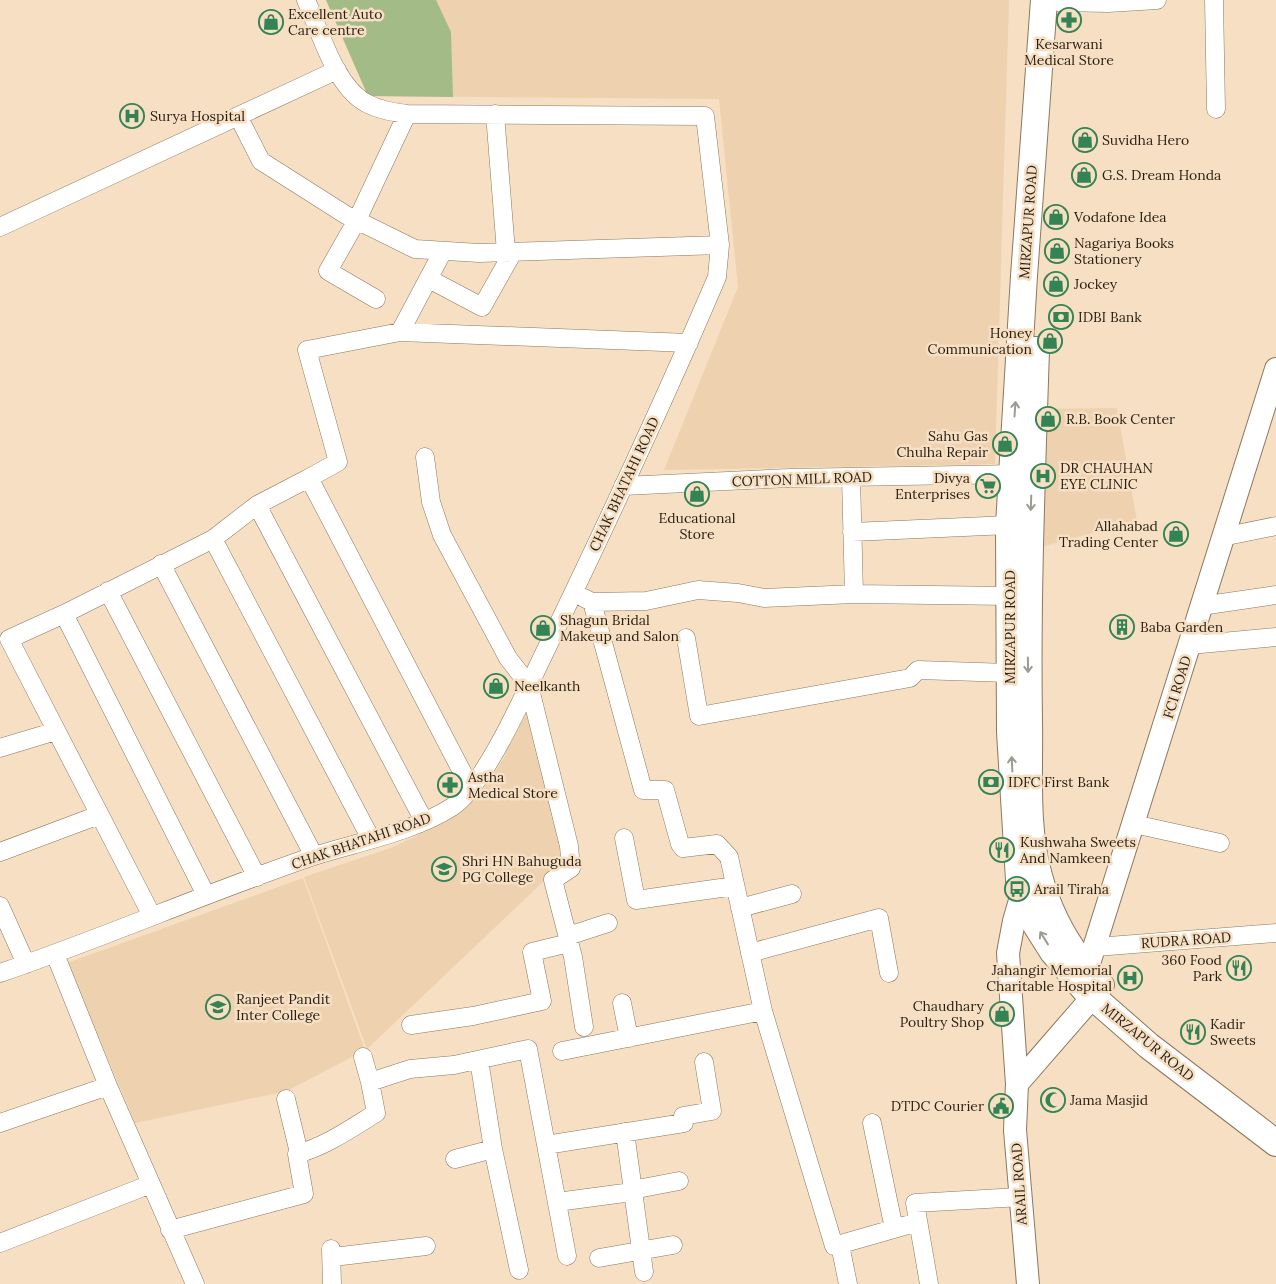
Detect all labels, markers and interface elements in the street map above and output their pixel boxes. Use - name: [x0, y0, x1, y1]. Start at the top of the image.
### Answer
- place label: Excellent Auto Care centre: [288, 5, 382, 39]
- pharmacy icon: Kesarwani Medical Store: [1056, 7, 1082, 33]
- shop icon: Excellent Auto Care centre: [258, 9, 284, 35]
- place label: Kesarwani Medical Store: [1024, 35, 1114, 69]
- hospital icon: Surya Hospital: [119, 103, 145, 129]
- place label: Surya Hospital: [150, 107, 245, 125]
- shop icon: Suvidha Hero: [1072, 127, 1098, 153]
- place label: Suvidha Hero: [1102, 131, 1189, 149]
- shop icon: G.S. Dream Honda: [1071, 162, 1097, 188]
- street label: MIRZAPUR ROAD: [1015, 164, 1041, 280]
- place label: G.S. Dream Honda: [1102, 166, 1221, 184]
- shop icon: Vodafone Idea: [1043, 204, 1069, 230]
- place label: Vodafone Idea: [1073, 208, 1167, 226]
- place label: Nagariya Books Stationery: [1074, 234, 1174, 268]
- shop icon: Nagariya Books Stationery: [1044, 238, 1070, 264]
- shop icon: Jockey: [1043, 271, 1069, 297]
- place label: Jockey: [1073, 275, 1118, 293]
- bank icon: IDBI Bank: [1048, 304, 1074, 330]
- place label: IDBI Bank: [1078, 308, 1142, 326]
- place label: Honey Communication: [928, 324, 1033, 358]
- shop icon: Honey Communication: [1037, 328, 1063, 354]
- one-way arrow: [1011, 401, 1020, 417]
- shop icon: R.B. Book Center: [1035, 406, 1061, 432]
- place label: R.B. Book Center: [1066, 410, 1175, 428]
- street label: CHAK BHATAHI ROAD: [585, 414, 663, 554]
- place label: Sahu Gas Chulha Repair: [897, 427, 988, 461]
- shop icon: Sahu Gas Chulha Repair: [992, 431, 1018, 457]
- place label: DR CHAUHAN EYE CLINIC: [1060, 459, 1153, 493]
- hospital icon: DR CHAUHAN EYE CLINIC: [1030, 463, 1056, 489]
- street label: COTTON MILL ROAD: [732, 468, 872, 490]
- place label: Divya Enterprises: [895, 469, 970, 503]
- supermarket icon: Divya Enterprises: [975, 473, 1001, 499]
- shop icon: Educational Store: [684, 481, 710, 507]
- one-way arrow: [1026, 494, 1036, 511]
- place label: Educational Store: [658, 509, 736, 543]
- place label: Allahabad Trading Center: [1059, 517, 1158, 551]
- shop icon: Allahabad Trading Center: [1163, 521, 1189, 547]
- street label: MIRZAPUR ROAD: [1001, 570, 1019, 684]
- place label: Shagun Bridal Makeup and Salon: [560, 611, 679, 645]
- building icon: Baba Garden: [1109, 614, 1135, 640]
- shop icon: Shagun Bridal Makeup and Salon: [530, 615, 556, 641]
- place label: Baba Garden: [1140, 618, 1224, 636]
- street label: FCI ROAD: [1159, 653, 1195, 721]
- one-way arrow: [1023, 657, 1033, 673]
- shop icon: Neelkanth: [483, 673, 509, 699]
- place label: Neelkanth: [514, 677, 580, 695]
- one-way arrow: [1007, 756, 1016, 772]
- place label: Astha Medical Store: [467, 768, 558, 802]
- bank icon: IDFC First Bank: [978, 769, 1004, 795]
- pharmacy icon: Astha Medical Store: [437, 772, 463, 798]
- place label: IDFC First Bank: [1008, 773, 1110, 791]
- street label: CHAK BHATAHI ROAD: [289, 809, 433, 873]
- place label: Kushwaha Sweets And Namkeen: [1019, 833, 1136, 867]
- restaurant icon: Kushwaha Sweets And Namkeen: [989, 837, 1015, 863]
- place label: Shri HN Bahuguda PG College: [462, 852, 582, 886]
- school or university icon: Shri HN Bahuguda PG College: [431, 856, 457, 882]
- bus stop icon: Arail Tiraha: [1004, 876, 1030, 902]
- place label: Arail Tiraha: [1033, 880, 1109, 898]
- street label: RUDRA ROAD: [1140, 928, 1232, 952]
- one-way arrow: [1039, 931, 1049, 945]
- place label: 360 Food Park: [1162, 951, 1222, 985]
- restaurant icon: 360 Food Park: [1226, 955, 1252, 981]
- place label: Jahangir Memorial Charitable Hospital: [986, 961, 1112, 995]
- hospital icon: Jahangir Memorial Charitable Hospital: [1117, 965, 1143, 991]
- place label: Ranjeet Pandit Inter College: [236, 990, 331, 1024]
- school or university icon: Ranjeet Pandit Inter College: [205, 994, 231, 1020]
- place label: Chaudhary Poultry Shop: [900, 997, 985, 1031]
- street label: MIRZAPUR ROAD: [1098, 999, 1198, 1085]
- shop icon: Chaudhary Poultry Shop: [989, 1001, 1015, 1027]
- place label: Kadir Sweets: [1210, 1015, 1256, 1049]
- restaurant icon: Kadir Sweets: [1180, 1019, 1206, 1045]
- mosque icon: Jama Masjid: [1040, 1087, 1066, 1113]
- place label: Jama Masjid: [1069, 1091, 1148, 1109]
- public building icon: DTDC Courier: [988, 1093, 1014, 1119]
- place label: DTDC Courier: [891, 1097, 984, 1115]
- street label: ARAIL ROAD: [1007, 1142, 1031, 1227]

